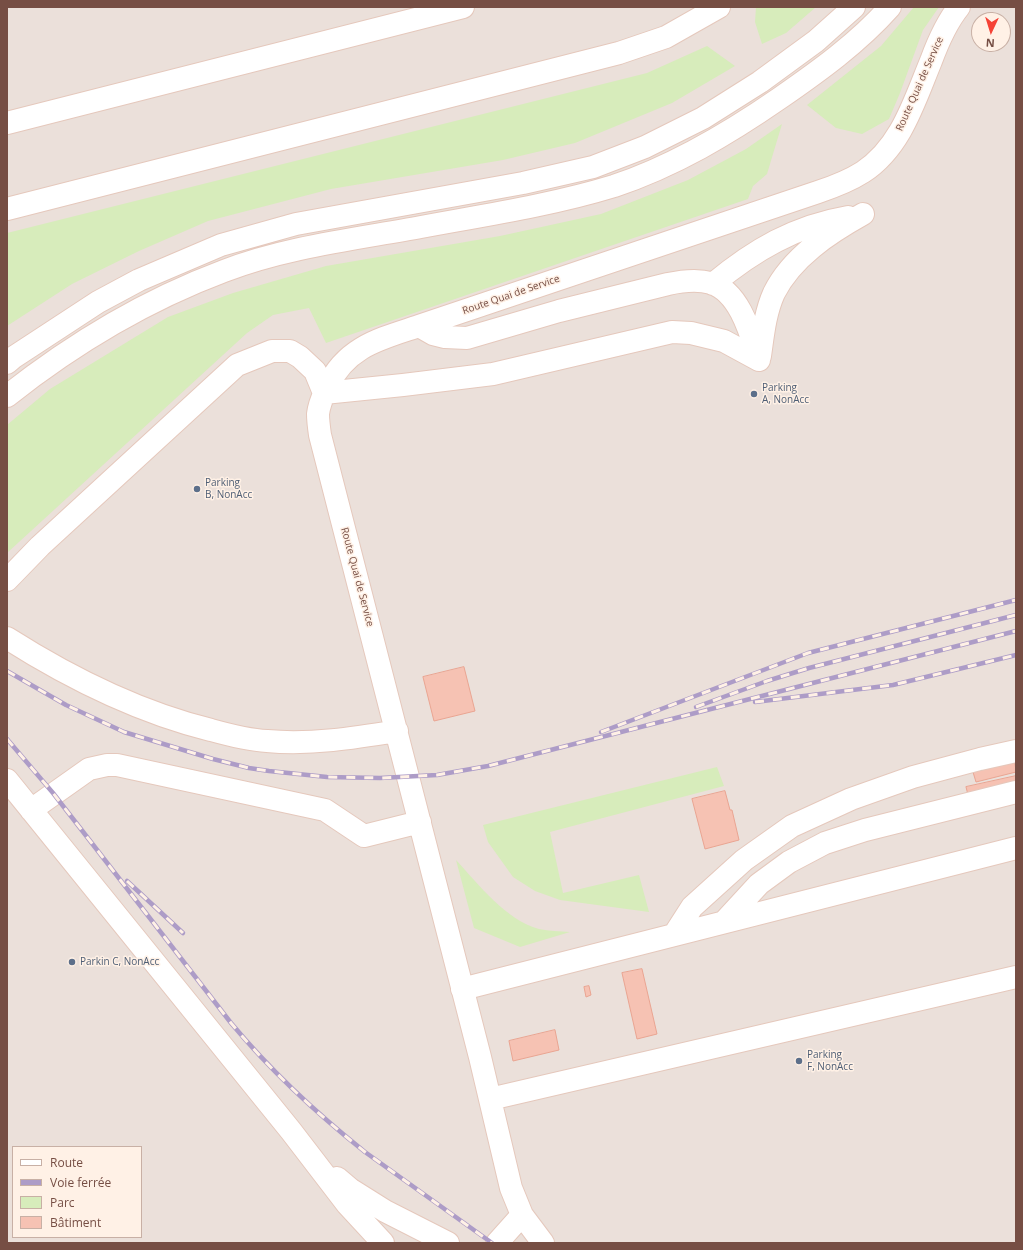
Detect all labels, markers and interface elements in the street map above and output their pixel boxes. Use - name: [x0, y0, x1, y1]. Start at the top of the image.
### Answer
- north arrow: [971, 12, 1011, 52]
- street label: Route Quai de Service: [894, 35, 946, 133]
- text: N: [985, 36, 995, 51]
- street label: Route Quai de Service: [461, 273, 561, 317]
- place label: Parking A, NonAcc: [762, 382, 809, 406]
- marker: Parking A, NonAcc: [749, 389, 759, 399]
- place label: Parking B, NonAcc: [205, 477, 252, 500]
- marker: Parking B, NonAcc: [192, 484, 202, 494]
- street label: Route Quai de Service: [338, 526, 376, 628]
- place label: Parkin C, NonAcc: [80, 956, 159, 968]
- marker: Parkin C, NonAcc: [67, 957, 77, 967]
- place label: Parking F, NonAcc: [807, 1049, 853, 1072]
- marker: Parking F, NonAcc: [794, 1056, 804, 1066]
- legend: [12, 1146, 142, 1238]
- text: Route: [50, 1154, 83, 1171]
- text: Voie ferrée: [50, 1174, 111, 1191]
- text: Parc: [50, 1194, 75, 1211]
- text: Bâtiment: [50, 1214, 101, 1231]

